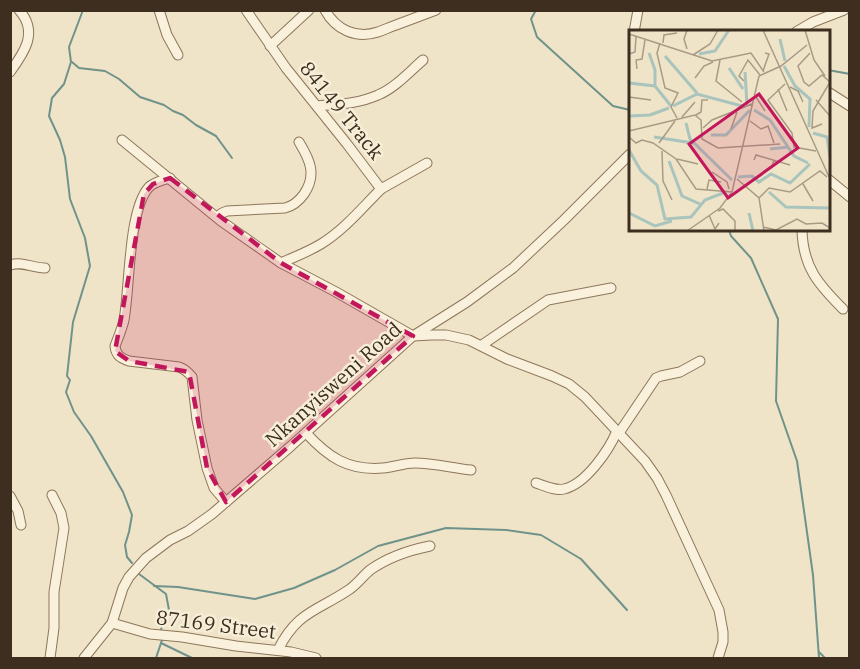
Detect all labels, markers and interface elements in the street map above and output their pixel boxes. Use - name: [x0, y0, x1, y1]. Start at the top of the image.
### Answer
- inset map: [629, 30, 830, 231]
- street label: 84149 Track: [294, 55, 390, 165]
- street label: Nkanyisweni Road: [259, 315, 407, 453]
- street label: 87169 Street: [154, 603, 278, 645]

